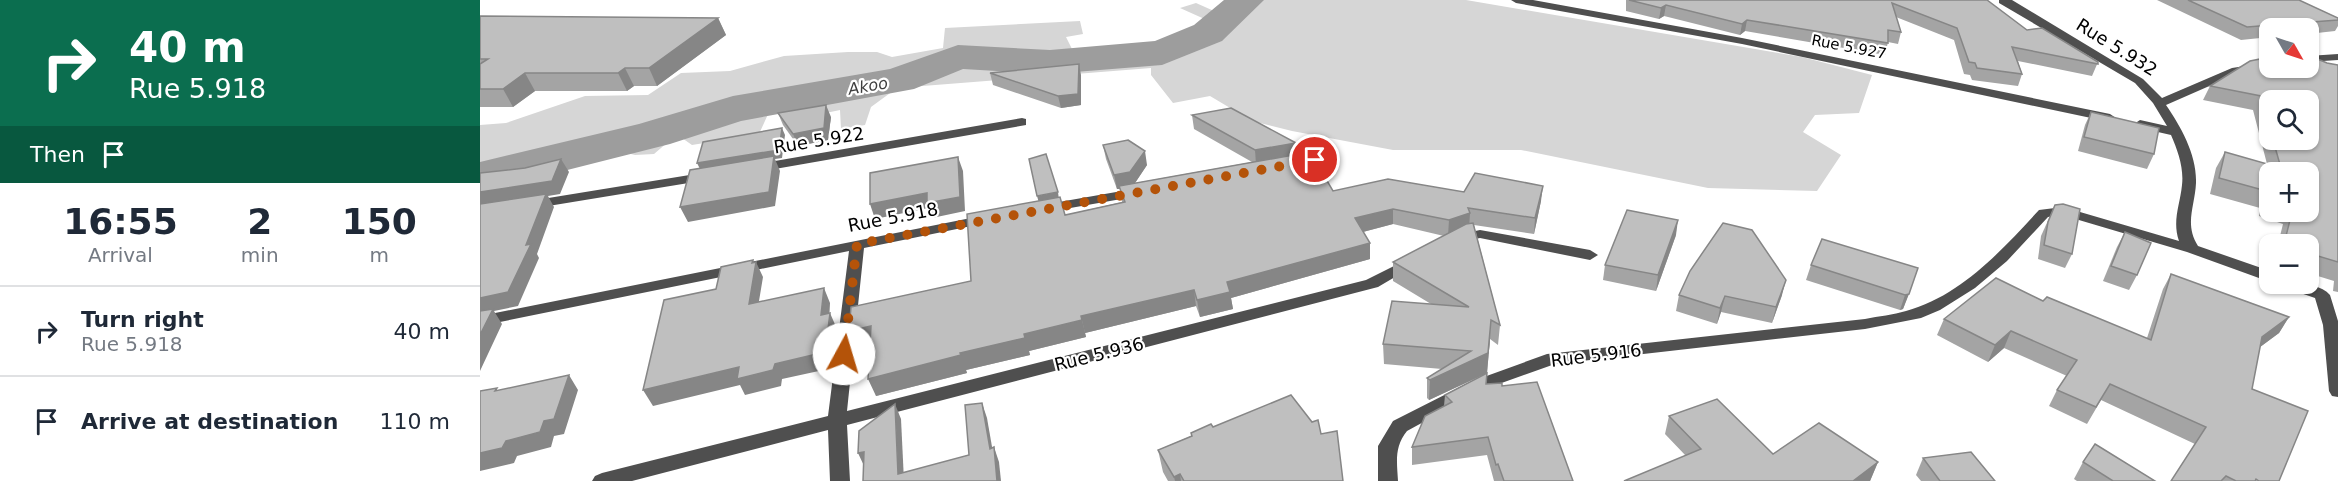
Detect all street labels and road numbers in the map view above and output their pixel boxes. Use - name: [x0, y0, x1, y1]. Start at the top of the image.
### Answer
- street label: Rue 5.932: [2073, 14, 2161, 80]
- street label: Rue 5.927: [1810, 31, 1888, 63]
- street label: Rue 5.922: [772, 122, 866, 158]
- street label: Rue 5.918: [846, 198, 940, 236]
- street label: Rue 5.936: [1052, 333, 1146, 375]
- street label: Rue 5.916: [1549, 339, 1643, 371]

